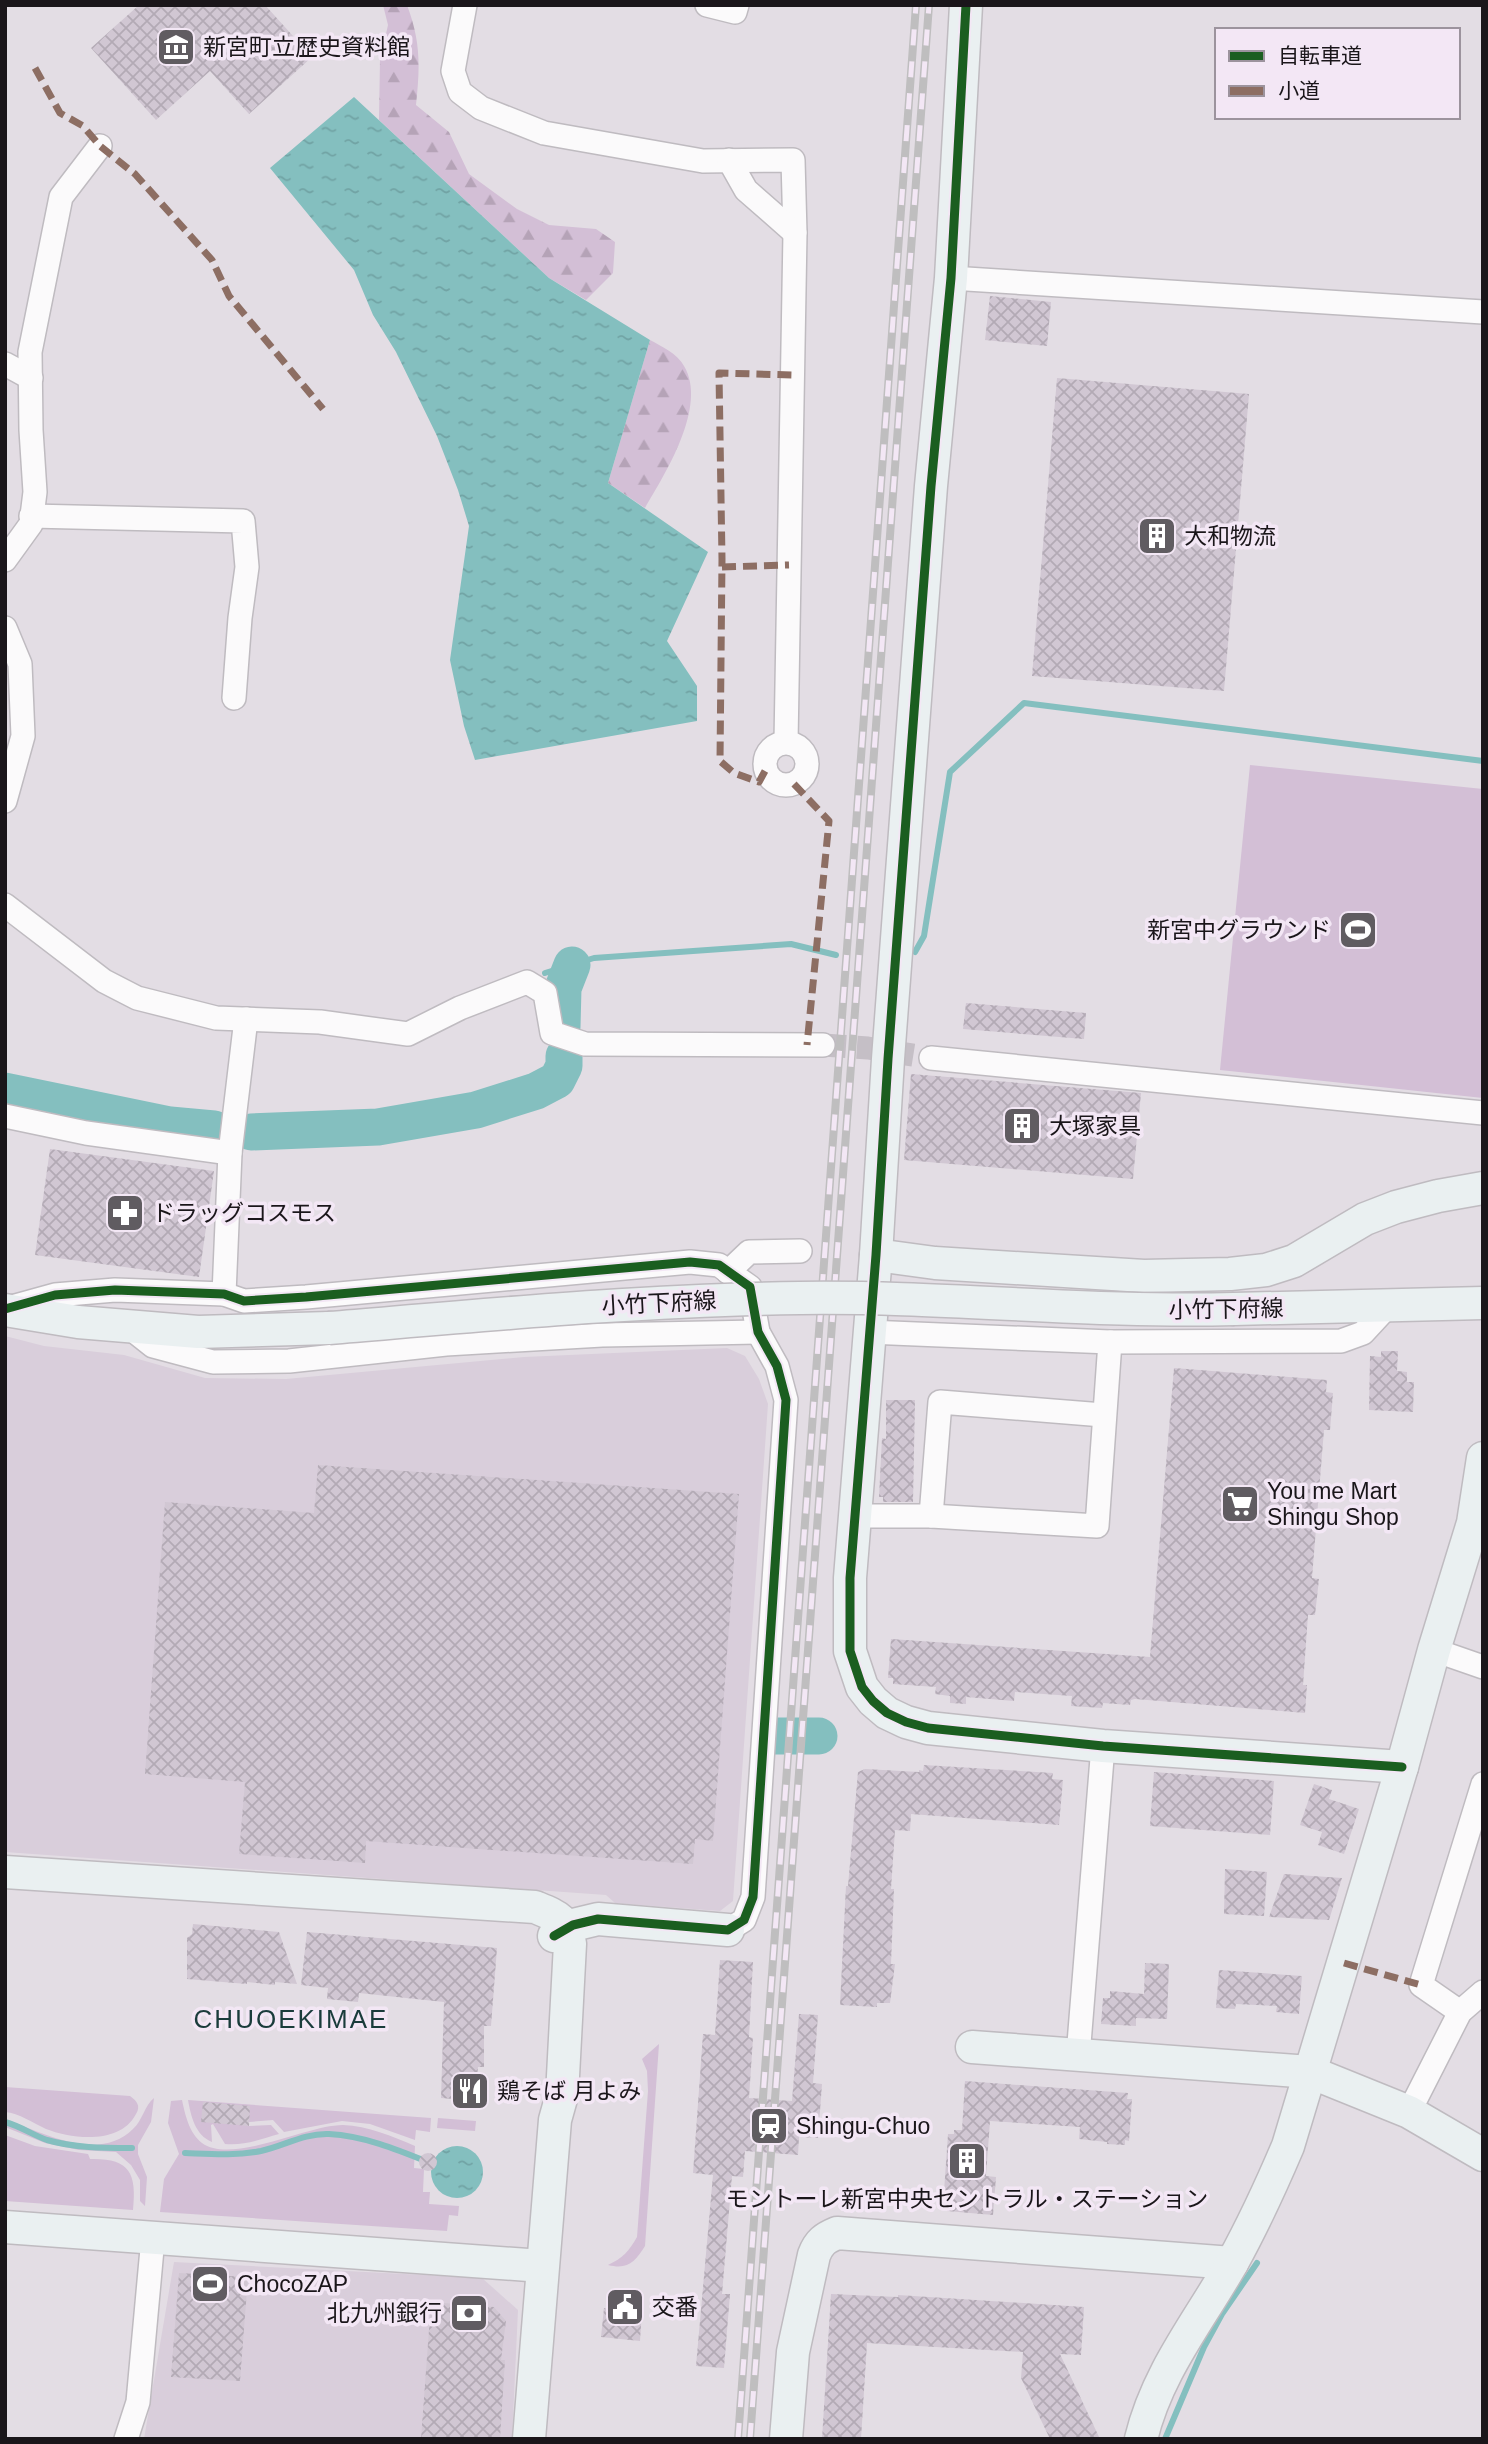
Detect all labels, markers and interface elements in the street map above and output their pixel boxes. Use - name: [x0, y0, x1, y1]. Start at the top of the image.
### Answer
- museum icon: 新宮町立歴史資料館: [155, 26, 197, 68]
- legend: [1215, 28, 1460, 119]
- place label: 新宮町立歴史資料館: [203, 34, 410, 60]
- text: 自転車道: [1278, 44, 1362, 67]
- text: 小道: [1278, 79, 1320, 102]
- building icon: 大和物流: [1136, 515, 1178, 557]
- place label: 大和物流: [1184, 523, 1276, 549]
- sports icon: 新宮中グラウンド: [1337, 909, 1379, 951]
- place label: 新宮中グラウンド: [1147, 917, 1331, 943]
- building icon: 大塚家具: [1001, 1105, 1043, 1147]
- place label: 大塚家具: [1049, 1113, 1141, 1139]
- pharmacy icon: ドラッグコスモス: [104, 1192, 146, 1234]
- place label: ドラッグコスモス: [152, 1200, 336, 1226]
- street label: 小竹下府線: [601, 1287, 717, 1319]
- street label: 小竹下府線: [1168, 1295, 1284, 1323]
- place label: You me Mart Shingu Shop: [1267, 1478, 1399, 1530]
- supermarket icon: You me Mart Shingu Shop: [1219, 1483, 1261, 1525]
- district label: CHUOEKIMAE: [194, 2004, 388, 2034]
- restaurant icon: 鶏そば 月よみ: [449, 2070, 491, 2112]
- place label: 鶏そば 月よみ: [497, 2078, 641, 2104]
- station icon: Shingu-Chuo: [748, 2105, 790, 2147]
- place label: Shingu-Chuo: [796, 2113, 930, 2139]
- building icon: モントーレ新宮中央セントラル・ステーション: [946, 2140, 988, 2182]
- place label: モントーレ新宮中央セントラル・ステーション: [726, 2186, 1208, 2212]
- sports icon: ChocoZAP: [189, 2263, 231, 2305]
- place label: ChocoZAP: [237, 2271, 348, 2297]
- public building icon: 交番: [604, 2286, 646, 2328]
- bank icon: 北九州銀行: [448, 2292, 490, 2334]
- place label: 交番: [652, 2294, 698, 2320]
- place label: 北九州銀行: [327, 2300, 442, 2326]

